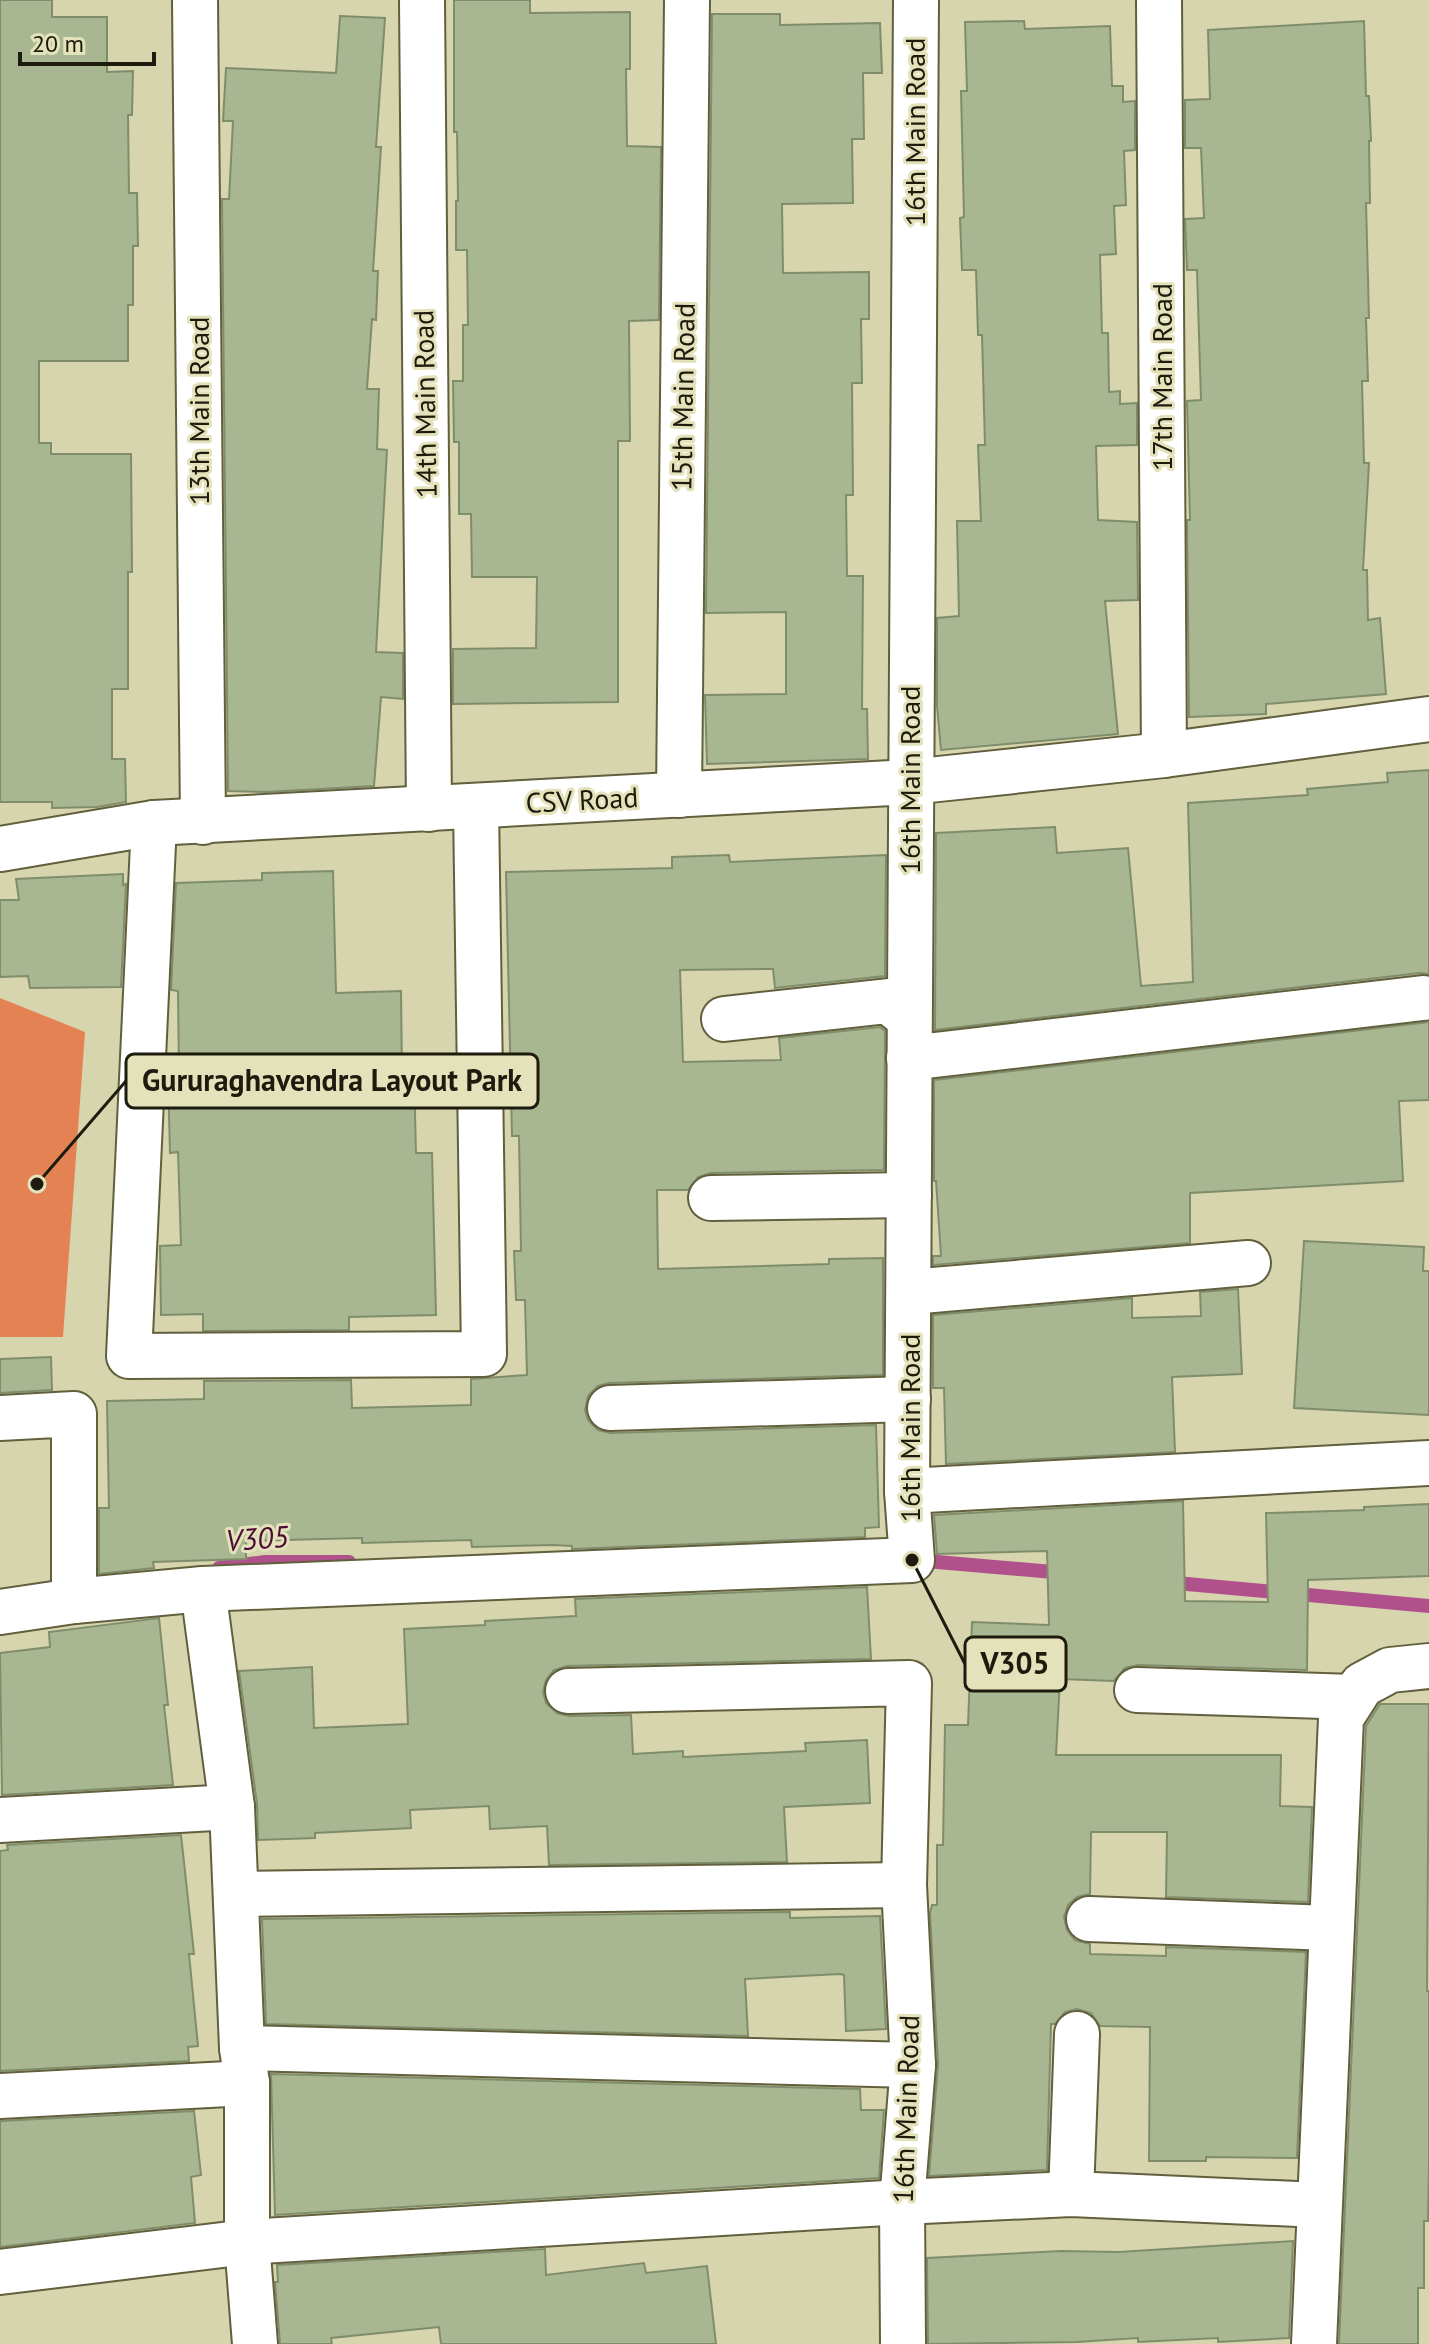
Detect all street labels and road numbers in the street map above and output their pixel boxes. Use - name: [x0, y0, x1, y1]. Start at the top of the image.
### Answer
- street label: 16th Main Road: [896, 38, 933, 226]
- street label: 17th Main Road: [1143, 283, 1180, 471]
- street label: 15th Main Road: [662, 302, 703, 492]
- street label: 14th Main Road: [404, 309, 445, 499]
- street label: 13th Main Road: [180, 317, 217, 505]
- street label: 16th Main Road: [891, 686, 928, 874]
- street label: CSV Road: [525, 778, 639, 821]
- street label: 16th Main Road: [891, 1334, 928, 1522]
- street label: 16th Main Road: [884, 2014, 927, 2204]

